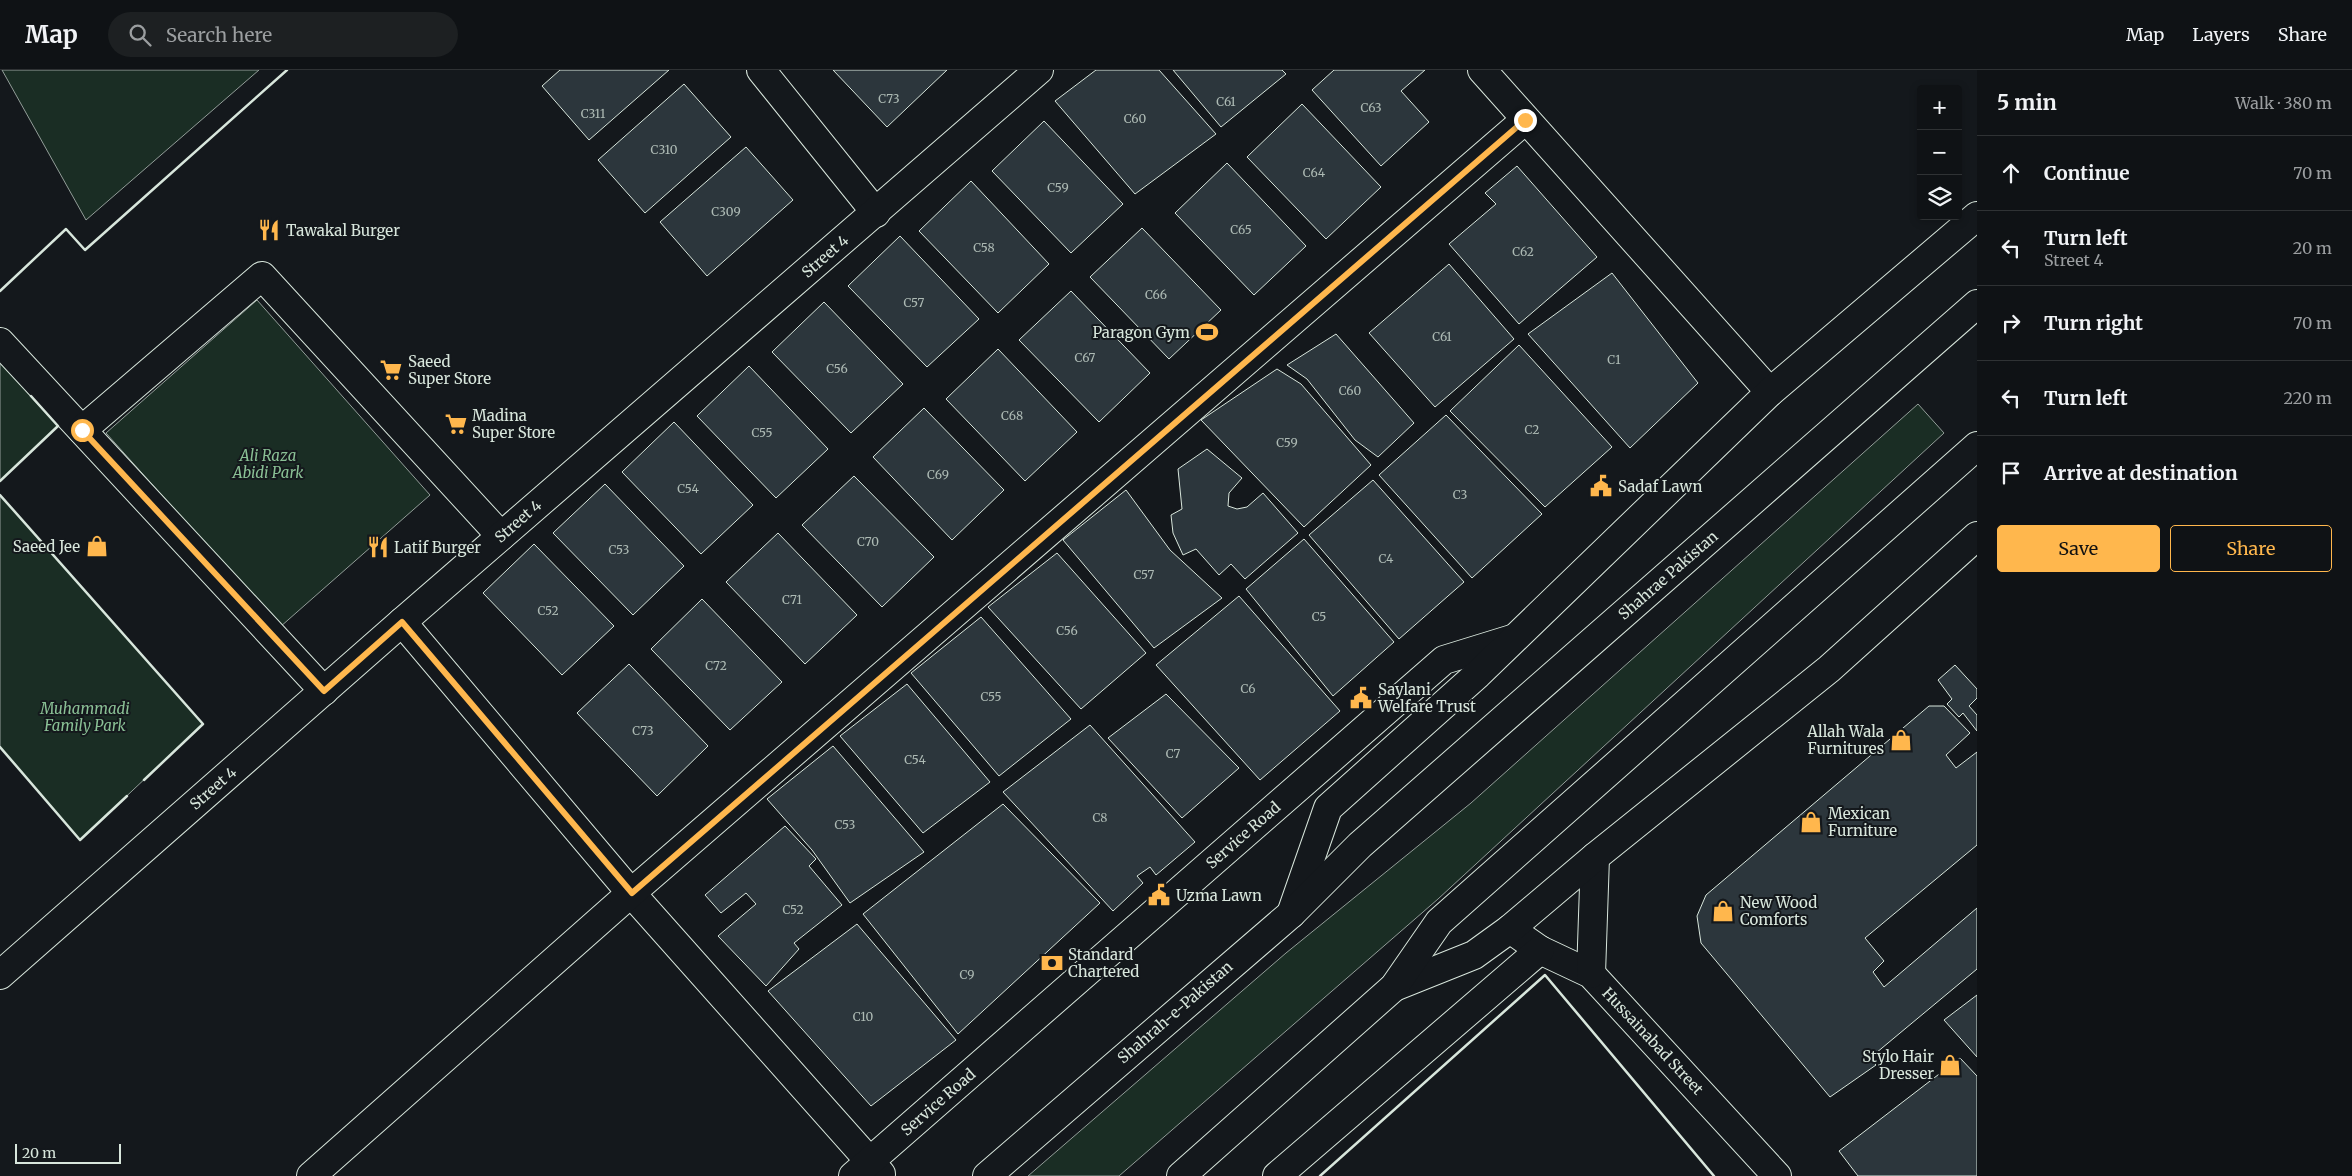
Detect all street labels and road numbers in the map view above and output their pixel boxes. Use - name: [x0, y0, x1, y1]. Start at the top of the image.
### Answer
- street label: Street 4: [798, 231, 852, 281]
- street label: Street 4: [491, 496, 545, 546]
- street label: Shahrae Pakistan: [1614, 527, 1722, 623]
- street label: Street 4: [186, 763, 240, 813]
- street label: Service Road: [1202, 797, 1284, 873]
- street label: Shahrah-e-Pakistan: [1114, 957, 1237, 1067]
- street label: Hussainabad Street: [1598, 983, 1708, 1099]
- street label: Service Road: [897, 1064, 979, 1140]

